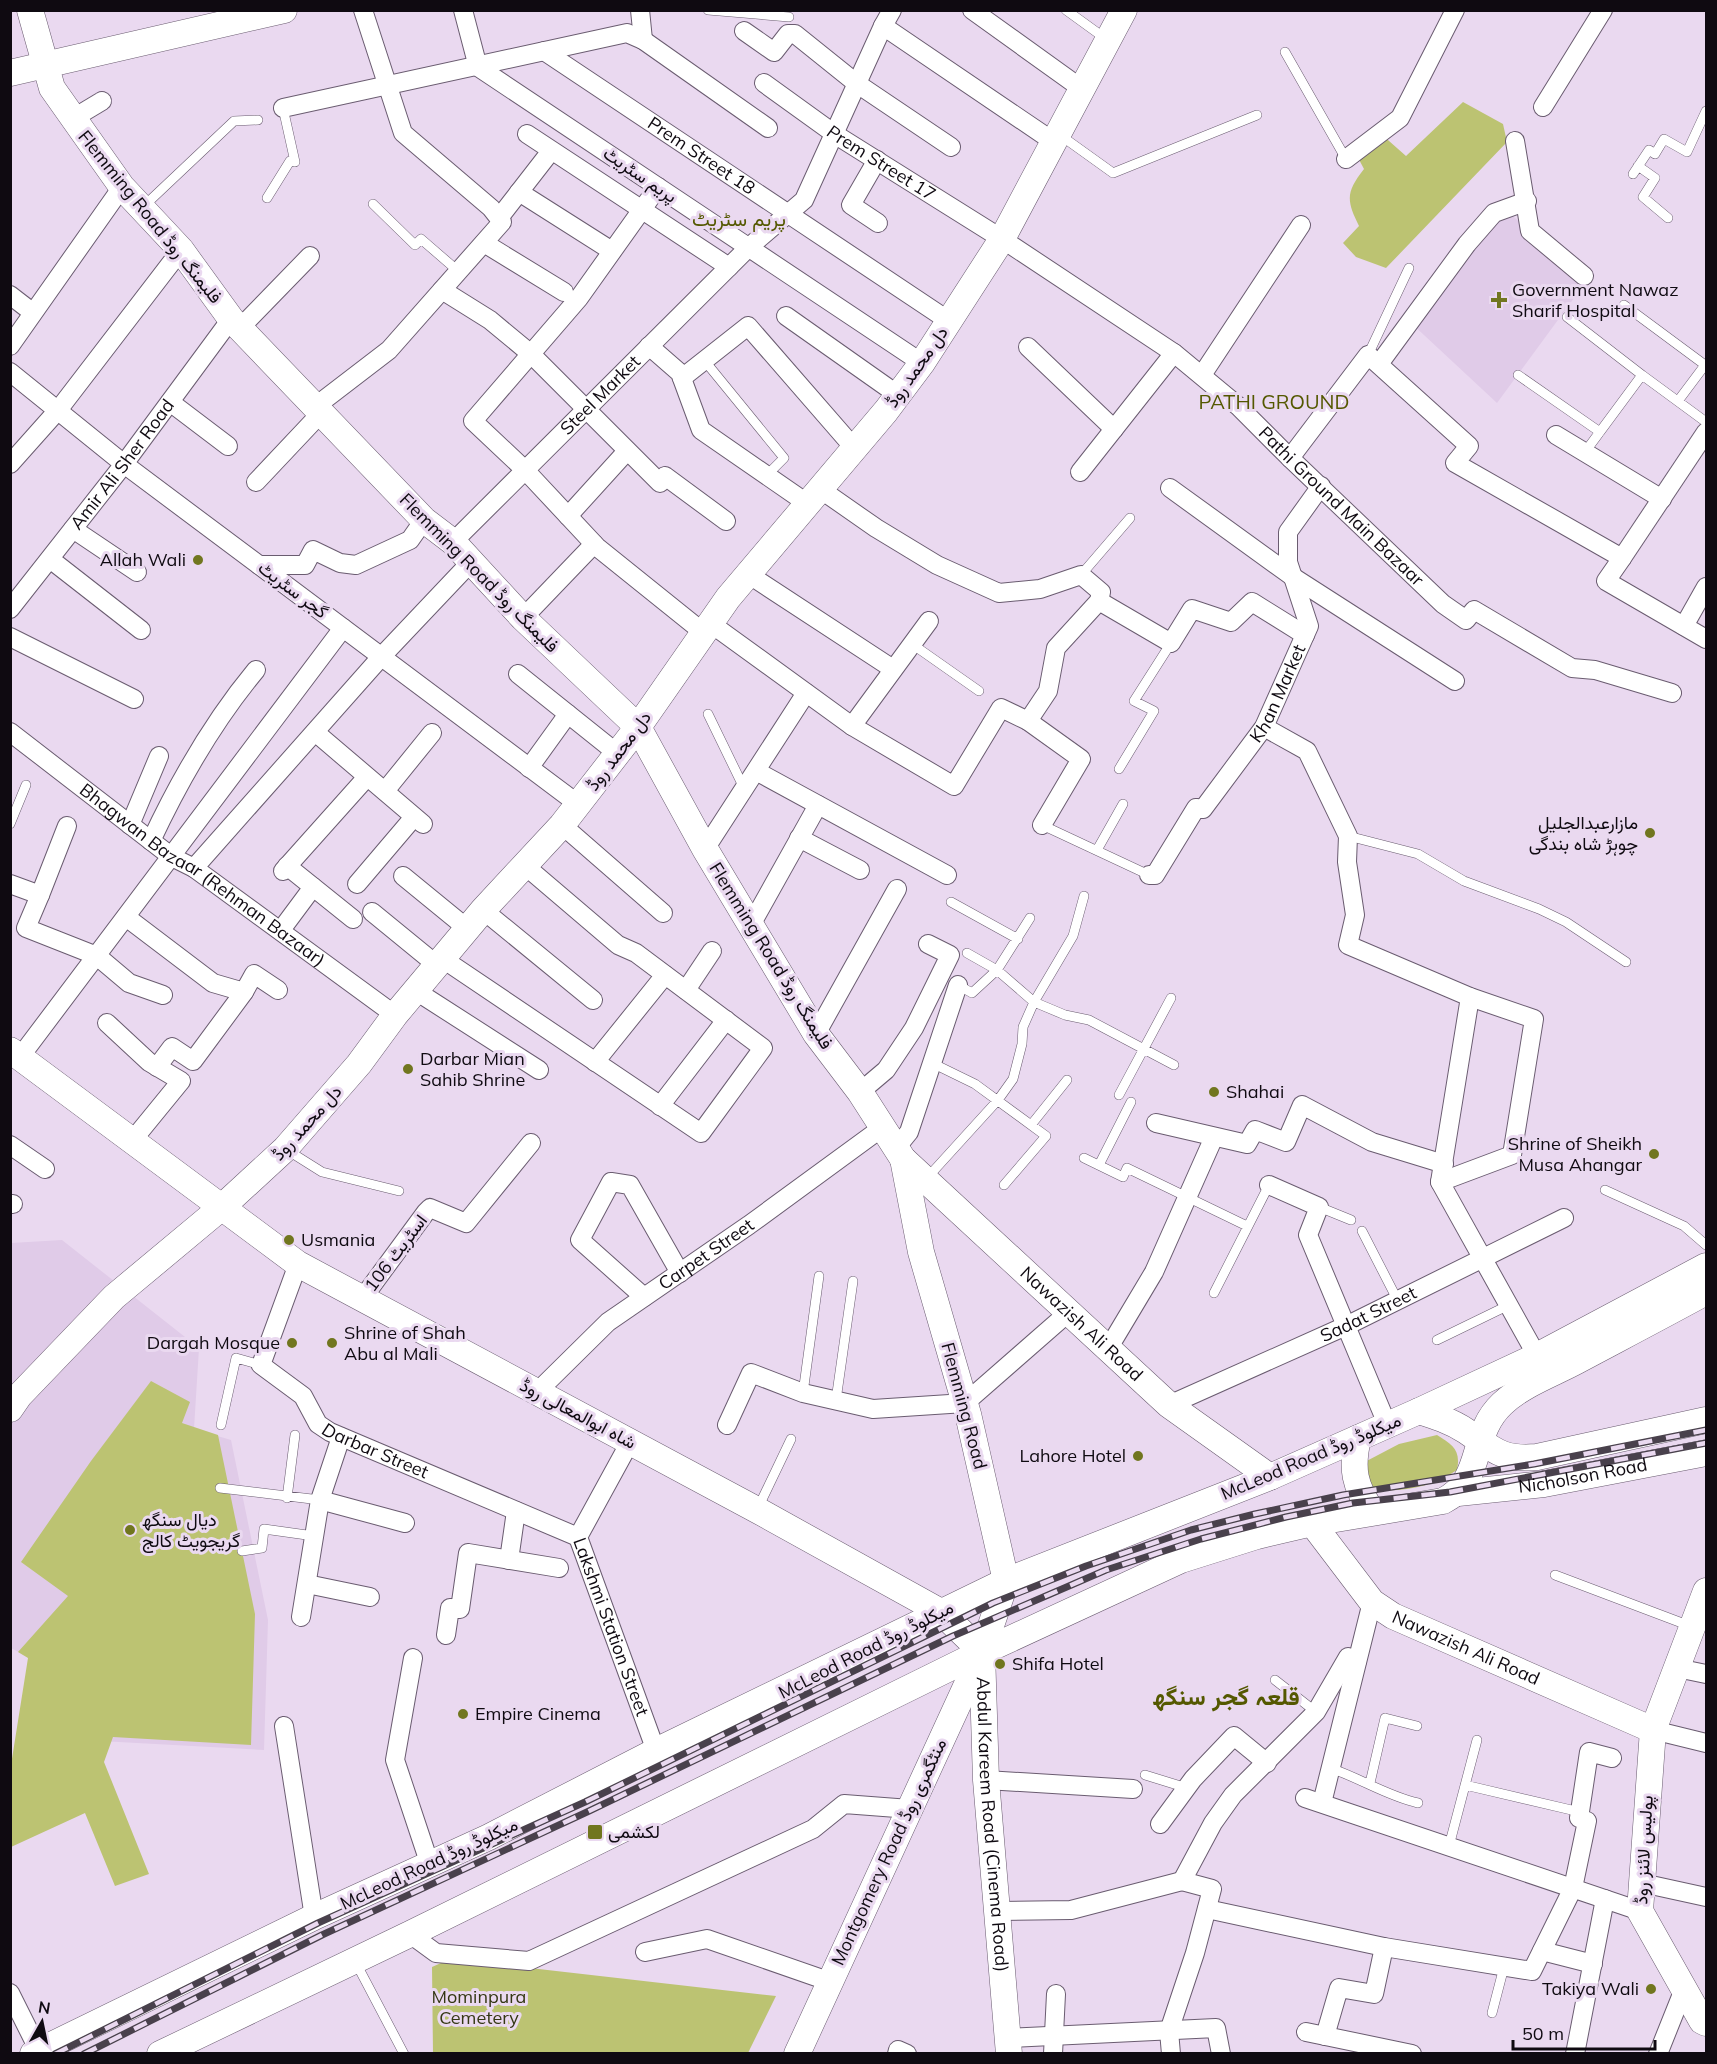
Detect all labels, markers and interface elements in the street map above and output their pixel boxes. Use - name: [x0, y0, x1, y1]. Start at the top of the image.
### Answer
- street label: Prem Street 18: [643, 111, 760, 200]
- street label: Prem Street 17: [822, 120, 940, 206]
- street label: Flemming Road فلیمنگ روڈ: [73, 125, 227, 308]
- street label: پریم سٹریٹ: [598, 141, 682, 209]
- district label: پریم سٹریٹ: [692, 206, 786, 233]
- place label: Government Nawaz Sharif Hospital: [1512, 278, 1679, 322]
- marker: Government Nawaz Sharif Hospital: [1490, 291, 1508, 309]
- street label: دل محمد روڈ: [880, 322, 953, 412]
- street label: Steel Market: [555, 350, 645, 440]
- district label: PATHI GROUND: [1199, 389, 1349, 414]
- street label: Amir Ali Sher Road: [65, 394, 179, 534]
- street label: Pathi Ground Main Bazaar: [1254, 421, 1429, 591]
- street label: Flemming Road فلیمنگ روڈ: [395, 488, 564, 657]
- place label: Allah Wali: [100, 548, 186, 571]
- marker: Allah Wali: [191, 553, 205, 567]
- street label: گجر سٹریٹ: [254, 556, 333, 623]
- street label: Khan Market: [1244, 641, 1310, 747]
- street label: دل محمد روڈ: [581, 706, 656, 795]
- street label: Bhagwan Bazaar (Rehman Bazaar): [75, 778, 330, 971]
- place label: مازارعبدالجلیل چوہڑ شاہ بندگی: [1529, 811, 1638, 856]
- marker: مازارعبدالجلیل چوہڑ شاہ بندگی: [1643, 826, 1657, 840]
- street label: Flemming Road فلیمنگ روڈ: [704, 858, 838, 1053]
- place label: Darbar Mian Sahib Shrine: [420, 1047, 525, 1091]
- marker: Darbar Mian Sahib Shrine: [401, 1062, 415, 1076]
- street label: دل محمد روڈ: [267, 1080, 347, 1165]
- place label: Shahai: [1226, 1080, 1284, 1103]
- marker: Shahai: [1207, 1085, 1221, 1099]
- place label: Shrine of Sheikh Musa Ahangar: [1508, 1132, 1642, 1176]
- marker: Shrine of Sheikh Musa Ahangar: [1647, 1147, 1661, 1161]
- street label: اسٹریٹ 106: [359, 1210, 432, 1296]
- street label: Carpet Street: [654, 1213, 758, 1295]
- place label: Usmania: [301, 1228, 375, 1251]
- marker: Usmania: [282, 1233, 296, 1247]
- street label: Nawazish Ali Road: [1016, 1261, 1148, 1386]
- street label: Sadat Street: [1316, 1281, 1420, 1347]
- place label: Shrine of Shah Abu al Mali: [344, 1321, 466, 1365]
- place label: Dargah Mosque: [147, 1331, 280, 1354]
- marker: Dargah Mosque: [285, 1336, 299, 1350]
- marker: Shrine of Shah Abu al Mali: [325, 1336, 339, 1350]
- street label: Flemming Road: [937, 1340, 992, 1472]
- street label: شاہ ابوالمعالی روڈ: [516, 1373, 640, 1454]
- street label: McLeod Road میکلوڈ روڈ: [1217, 1408, 1404, 1505]
- street label: Darbar Street: [317, 1418, 432, 1483]
- place label: Lahore Hotel: [1019, 1444, 1126, 1467]
- marker: Lahore Hotel: [1131, 1449, 1145, 1463]
- street label: Nicholson Road: [1517, 1453, 1649, 1498]
- place label: دیال سنگھ گریجویٹ کالج: [142, 1508, 240, 1553]
- marker: دیال سنگھ گریجویٹ کالج: [123, 1523, 137, 1537]
- street label: Lakshmi Station Street: [568, 1534, 654, 1719]
- street label: McLeod Road میکلوڈ روڈ: [774, 1595, 957, 1704]
- street label: Nawazish Ali Road: [1389, 1605, 1543, 1690]
- place label: Shifa Hotel: [1012, 1652, 1104, 1675]
- marker: Shifa Hotel: [993, 1657, 1007, 1671]
- street label: Abdul Kareem Road (Cinema Road): [972, 1677, 1014, 1973]
- district label: قلعہ گجر سنگھ: [1152, 1681, 1300, 1712]
- place label: Empire Cinema: [475, 1702, 601, 1725]
- marker: Empire Cinema: [456, 1707, 470, 1721]
- street label: Montgomery Road منٹگمری روڈ: [826, 1735, 951, 1969]
- street label: پولیس لائنز روڈ: [1629, 1795, 1659, 1905]
- street label: McLeod Road میکلوڈ روڈ: [336, 1812, 521, 1915]
- place label: لکشمی: [608, 1820, 660, 1843]
- marker: لکشمی: [586, 1823, 604, 1841]
- place label: Takiya Wali: [1542, 1977, 1639, 2000]
- marker: Takiya Wali: [1644, 1982, 1658, 1996]
- park label: Mominpura Cemetery: [432, 1985, 526, 2029]
- north arrow: [12, 1992, 72, 2052]
- text: N: [37, 1996, 52, 2018]
- scale bar: [1513, 2013, 1656, 2051]
- text: 50 m: [1522, 2022, 1564, 2045]

